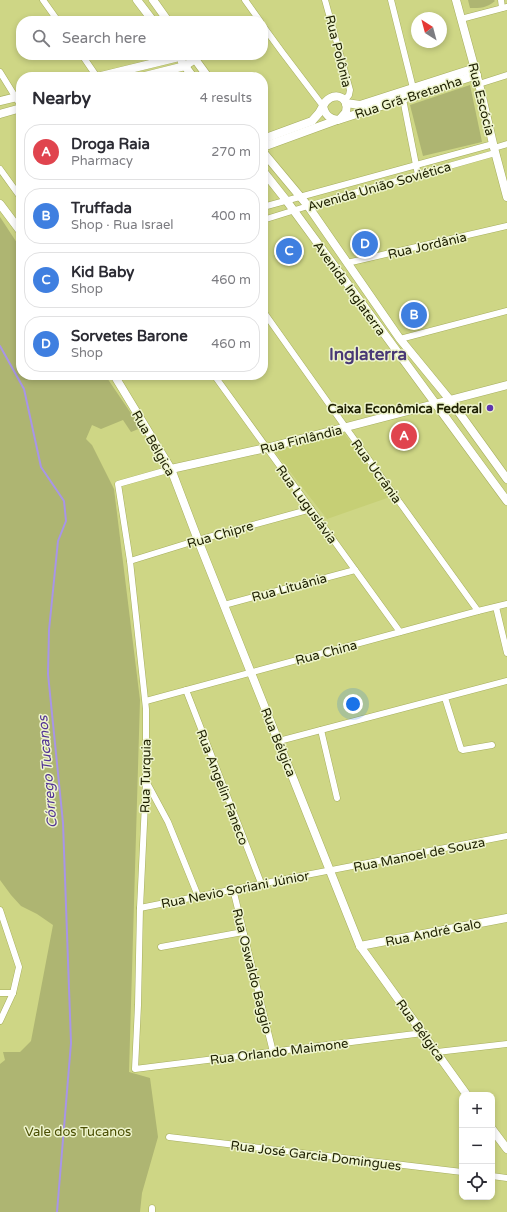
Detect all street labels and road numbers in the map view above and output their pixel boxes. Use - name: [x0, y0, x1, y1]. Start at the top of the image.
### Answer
- street label: Rua Polônia: [321, 13, 355, 89]
- street label: Rua Escócia: [464, 61, 498, 137]
- street label: Rua Grã-Bretanha: [353, 73, 464, 123]
- street label: Avenida União Soviética: [306, 159, 453, 215]
- street label: Rua Jordânia: [386, 229, 468, 263]
- street label: Avenida Inglaterra: [310, 238, 389, 339]
- street label: Rua Bélgica: [128, 408, 178, 479]
- street label: Rua Finlândia: [259, 422, 344, 458]
- street label: Rua Ucrânia: [348, 436, 405, 507]
- street label: Rua Luguslávia: [272, 462, 340, 547]
- street label: Rua Chipre: [185, 518, 255, 552]
- street label: Rua Lituânia: [250, 570, 329, 606]
- street label: Rua China: [294, 637, 359, 669]
- street label: Rua Bélgica: [257, 705, 299, 779]
- street label: Rua Angelin Faneco: [193, 727, 252, 848]
- street label: Rua Turquia: [137, 739, 155, 813]
- street label: Rua Manoel de Souza: [352, 834, 487, 876]
- street label: Rua Nevio Soriani Júnior: [160, 868, 311, 912]
- street label: Rua Oswaldo Baggio: [229, 907, 275, 1036]
- street label: Rua André Galo: [384, 916, 483, 950]
- street label: Rua Bélgica: [392, 996, 448, 1065]
- street label: Rua Orlando Maimone: [209, 1036, 349, 1068]
- street label: Rua José Garcia Domingues: [230, 1138, 402, 1174]

